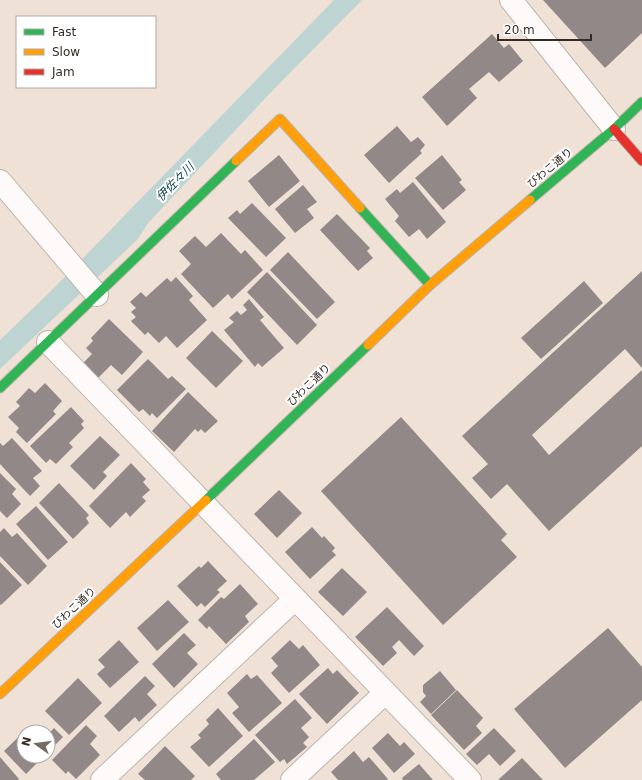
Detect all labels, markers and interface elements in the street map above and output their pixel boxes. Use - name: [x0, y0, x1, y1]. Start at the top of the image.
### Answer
- legend: [16, 16, 156, 88]
- scale bar: [498, 16, 591, 42]
- text: 20 m: [504, 23, 535, 37]
- text: Fast: [52, 25, 76, 39]
- text: Slow: [52, 45, 80, 59]
- text: Jam: [51, 65, 75, 79]
- street label: びわこ通り: [525, 145, 575, 191]
- water label: 伊佐々川: [153, 158, 198, 204]
- street label: びわこ通り: [285, 361, 333, 409]
- street label: びわこ通り: [49, 584, 99, 632]
- north arrow: [16, 724, 56, 764]
- text: N: [19, 736, 34, 748]

